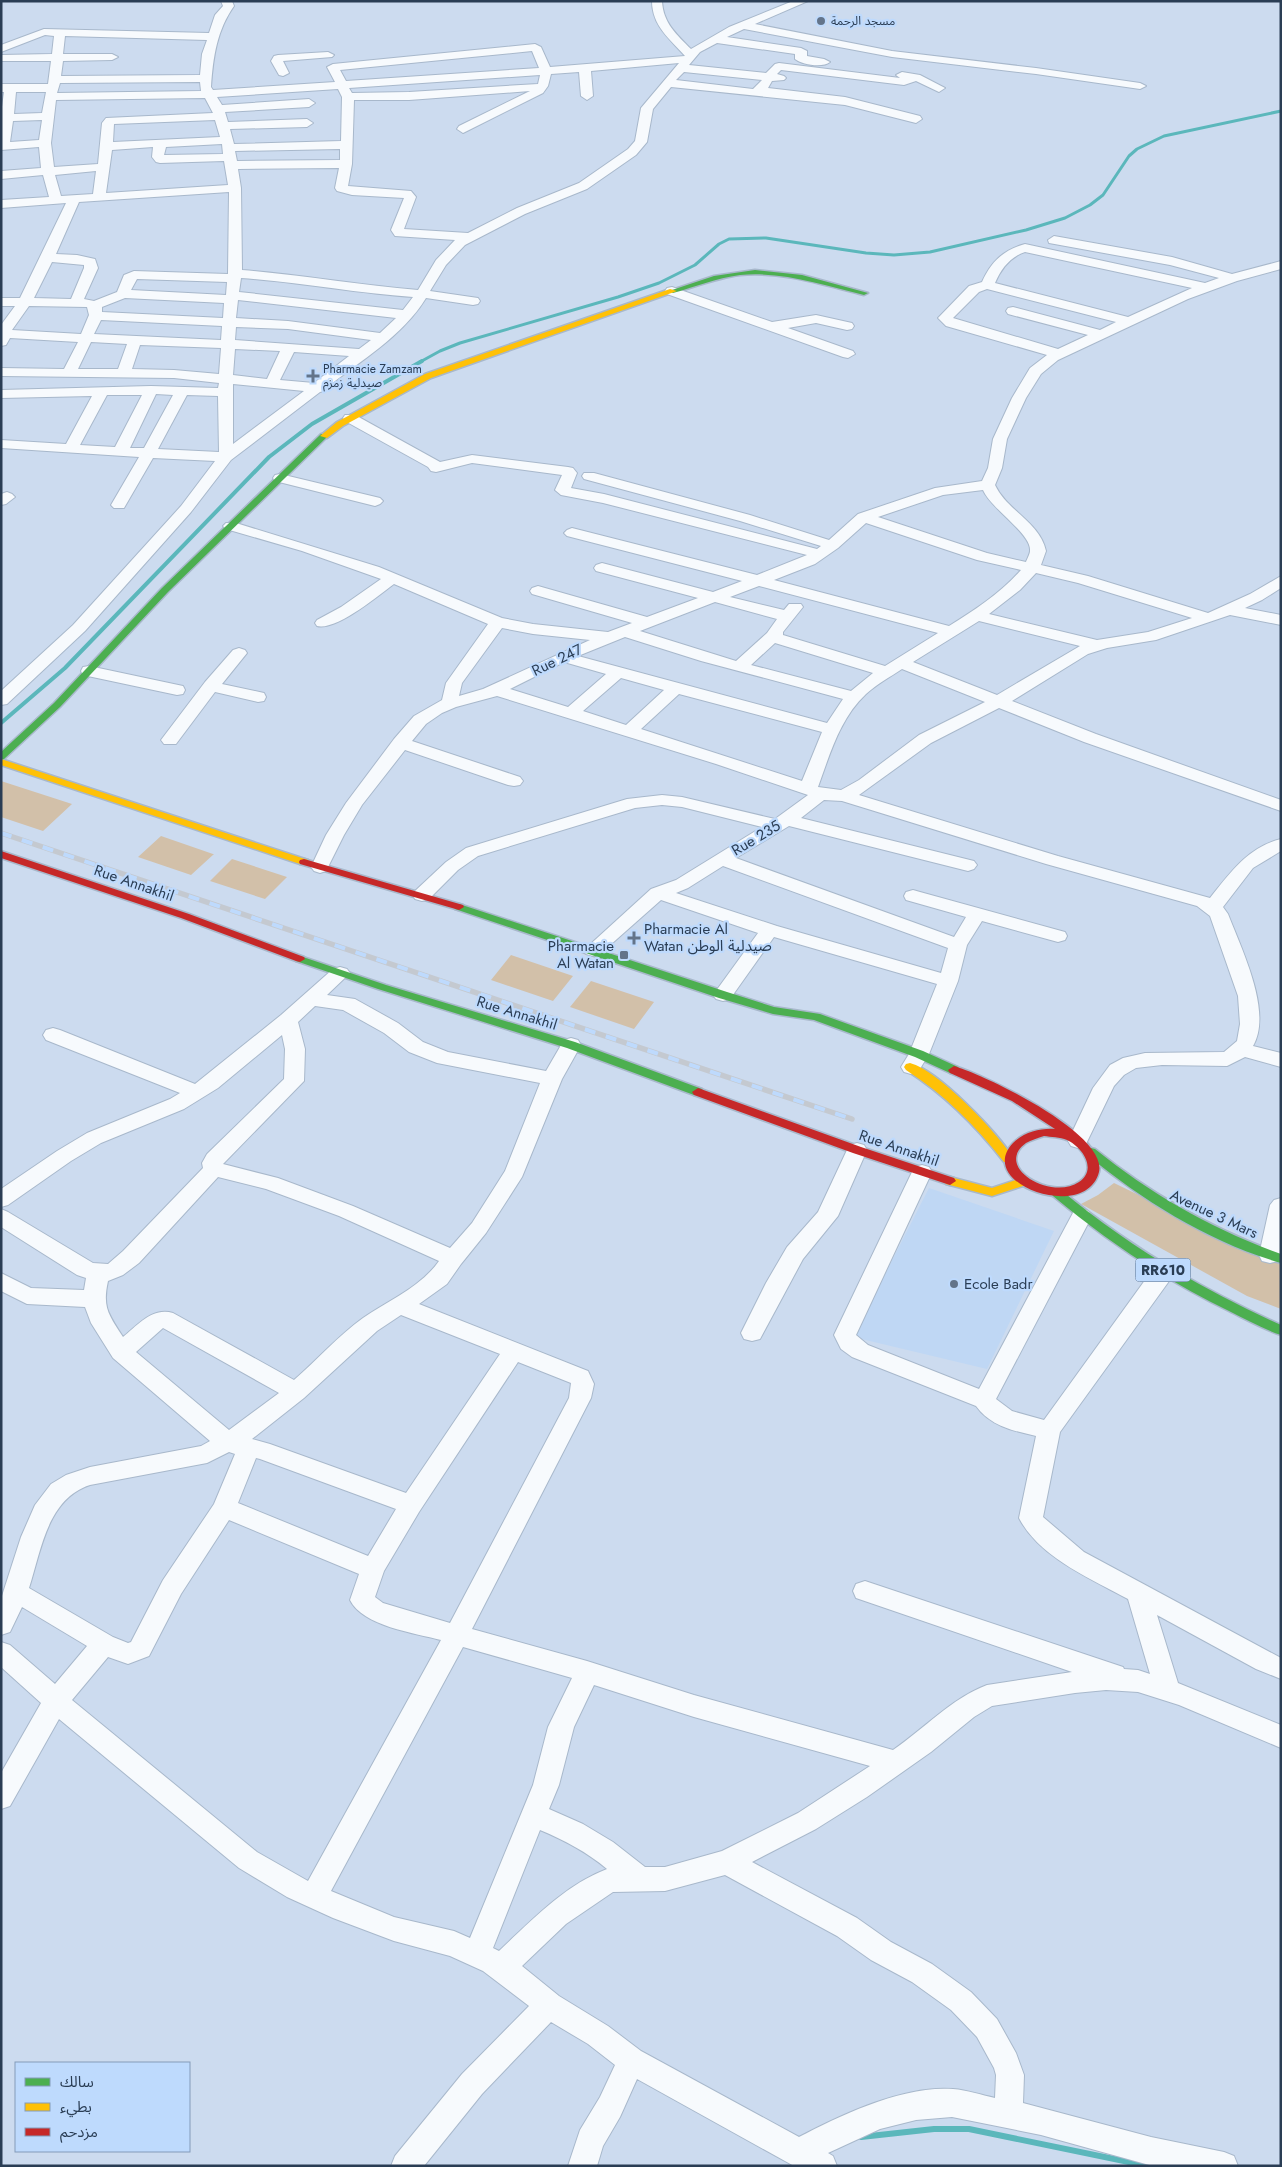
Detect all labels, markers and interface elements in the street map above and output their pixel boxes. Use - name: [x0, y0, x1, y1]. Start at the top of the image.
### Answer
- place label: مسجد الرحمة: [831, 12, 895, 30]
- marker: مسجد الرحمة: [815, 15, 827, 27]
- place label: Pharmacie Zamzam صيدلية زمزم: [323, 360, 422, 392]
- marker: Pharmacie Zamzam صيدلية زمزم: [307, 370, 319, 382]
- street label: Rue 247: [528, 638, 586, 682]
- street label: Rue 235: [727, 815, 785, 861]
- street label: Rue Annakhil: [91, 859, 177, 907]
- place label: Pharmacie Al Watan صيدلية الوطن: [644, 918, 772, 957]
- marker: Pharmacie Al Watan صيدلية الوطن: [628, 932, 640, 944]
- place label: Pharmacie Al Watan: [548, 935, 614, 974]
- marker: Pharmacie Al Watan: [618, 949, 630, 961]
- street label: Rue Annakhil: [474, 990, 560, 1036]
- street label: Rue Annakhil: [856, 1124, 942, 1172]
- street label: Avenue 3 Mars: [1167, 1184, 1261, 1244]
- road number: RR610: [1136, 1258, 1190, 1282]
- place label: Ecole Badr: [964, 1273, 1033, 1295]
- marker: Ecole Badr: [948, 1278, 960, 1290]
- legend: [15, 2062, 190, 2152]
- text: سالك: [60, 2071, 94, 2093]
- text: بطيء: [60, 2096, 92, 2118]
- text: مزدحم: [60, 2121, 98, 2143]

